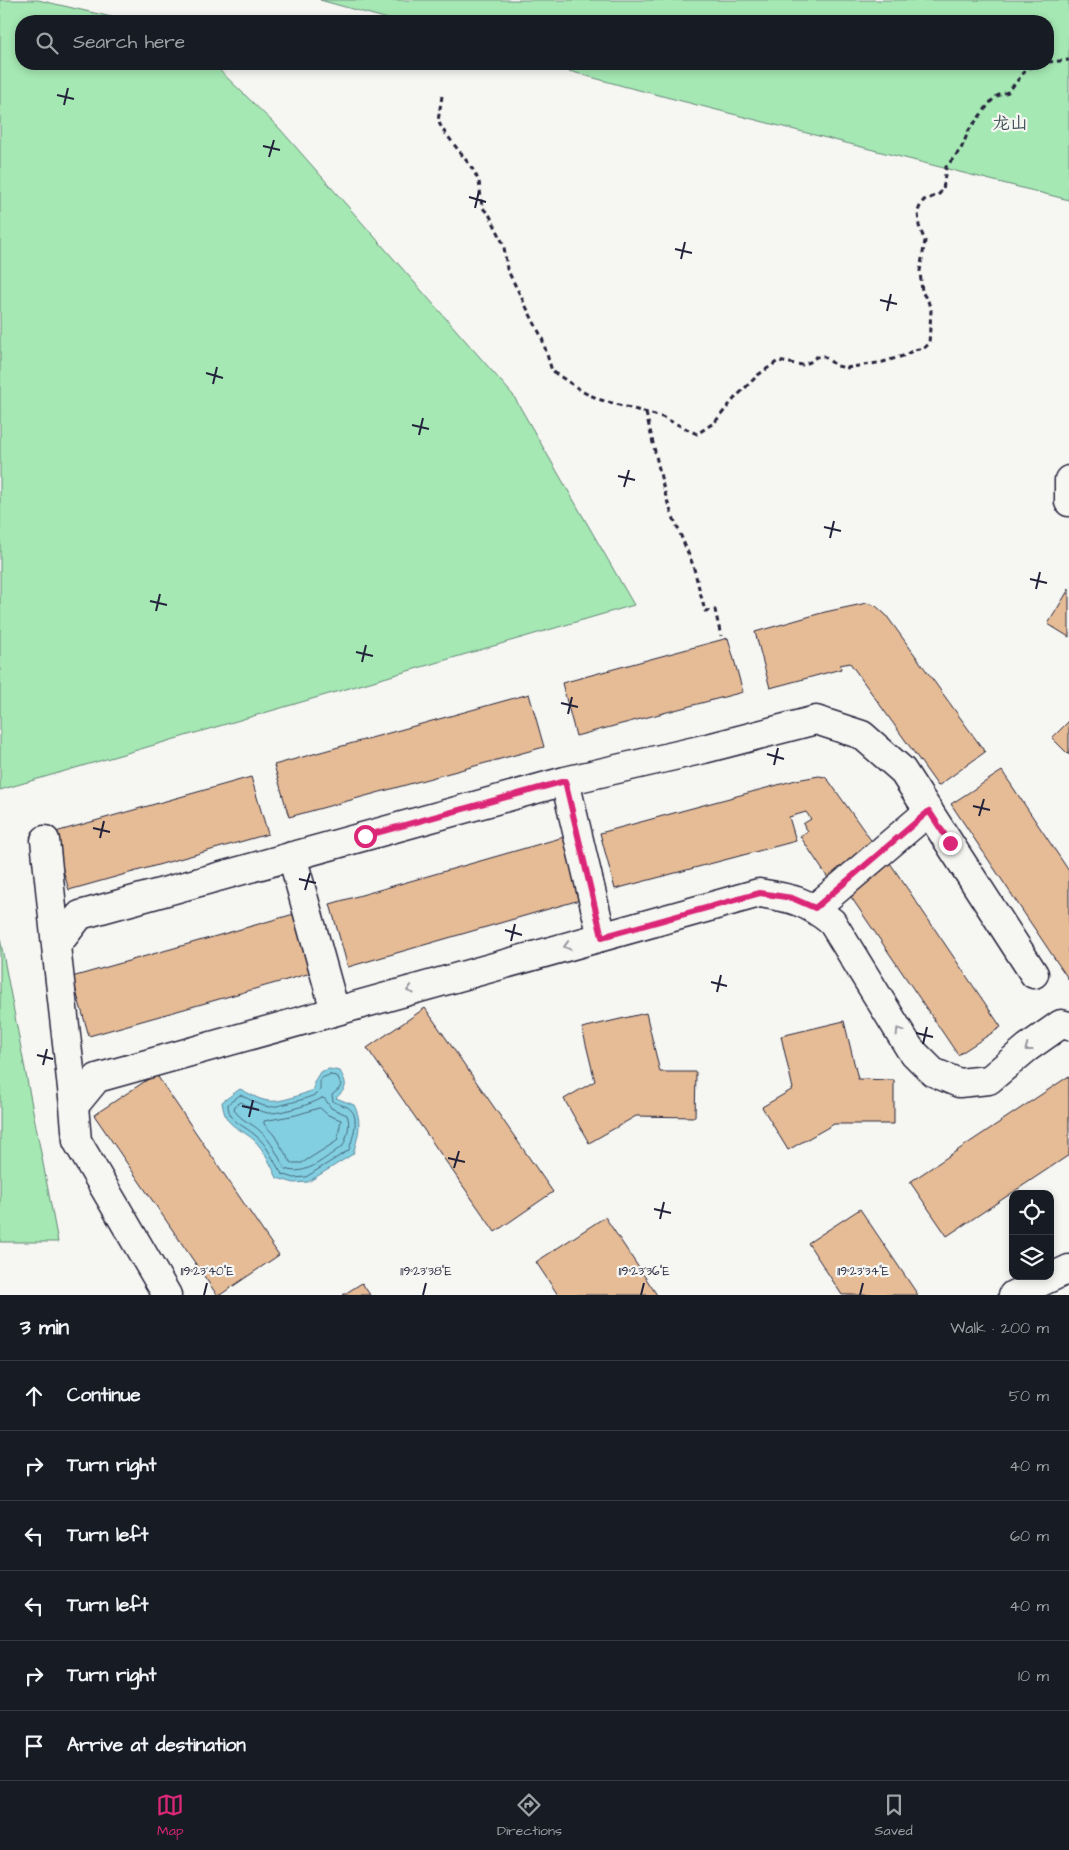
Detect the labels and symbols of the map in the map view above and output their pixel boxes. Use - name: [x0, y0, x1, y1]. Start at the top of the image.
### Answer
- park label: 龙山: [992, 111, 1028, 136]
- route start: [354, 825, 377, 848]
- route end: [939, 832, 962, 855]
- one-way arrow: [563, 941, 572, 951]
- one-way arrow: [406, 984, 415, 995]
- one-way arrow: [895, 1028, 905, 1037]
- one-way arrow: [1024, 1042, 1034, 1051]
- text: 119°23'40"E: [180, 1263, 234, 1280]
- text: 119°23'38"E: [400, 1263, 452, 1280]
- text: 119°23'36"E: [618, 1263, 670, 1280]
- text: 119°23'34"E: [837, 1263, 889, 1280]

